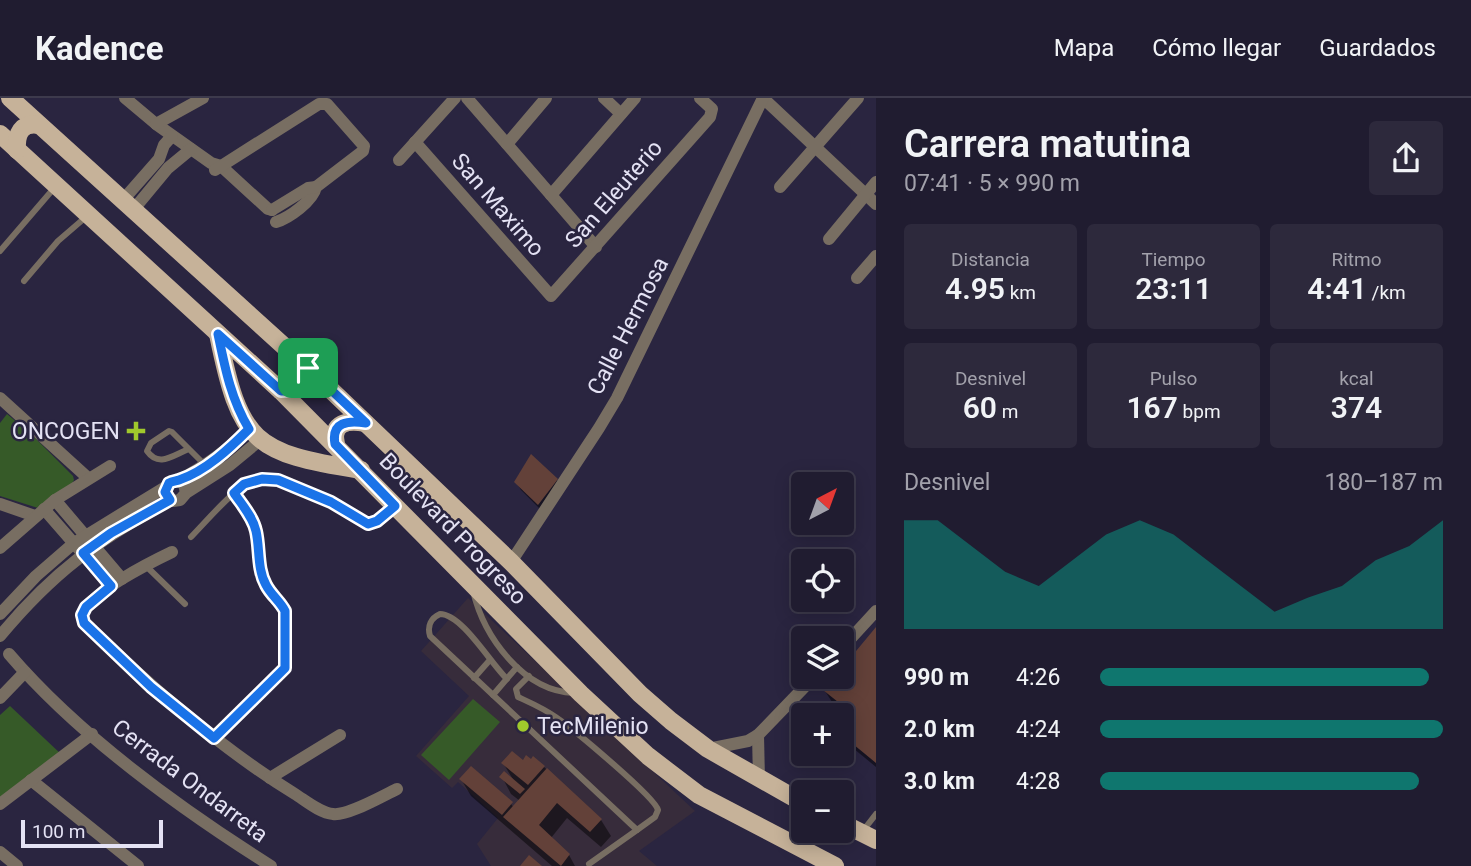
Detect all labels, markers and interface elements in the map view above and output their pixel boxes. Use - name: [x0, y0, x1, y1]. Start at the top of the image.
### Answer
- text: Kadence: [35, 29, 164, 68]
- text: Mapa: [1054, 34, 1114, 62]
- text: Cómo llegar: [1152, 34, 1281, 62]
- text: Guardados: [1319, 34, 1436, 62]
- button: share: [1369, 121, 1443, 195]
- text: Carrera matutina: [904, 122, 1191, 166]
- street label: San Eleuterio: [560, 134, 668, 254]
- street label: San Maximo: [446, 148, 550, 262]
- text: 07:41 · 5 × 990 m: [904, 170, 1080, 197]
- text: Distancia: [951, 248, 1030, 271]
- text: Tiempo: [1141, 248, 1206, 271]
- text: Ritmo: [1331, 248, 1382, 271]
- street label: Calle Hermosa: [582, 253, 674, 399]
- text: 4.95: [945, 271, 1005, 306]
- text: 23:11: [1135, 271, 1212, 306]
- text: 4:41: [1307, 271, 1367, 306]
- text: km: [1005, 281, 1036, 304]
- text: /km: [1367, 281, 1406, 304]
- pin: [278, 338, 338, 398]
- icon: arrive: [289, 349, 327, 387]
- text: Desnivel: [955, 367, 1026, 390]
- text: Pulso: [1150, 367, 1197, 390]
- text: kcal: [1339, 367, 1374, 390]
- text: 60: [963, 390, 997, 425]
- text: 167: [1126, 390, 1178, 425]
- text: 374: [1331, 390, 1382, 425]
- text: m: [997, 400, 1018, 423]
- text: bpm: [1178, 400, 1221, 423]
- place label: ONCOGEN: [12, 418, 120, 445]
- marker: ONCOGEN: [126, 421, 146, 441]
- street label: Boulevard Progreso: [374, 448, 532, 610]
- text: Desnivel: [904, 469, 990, 496]
- text: 180–187 m: [1324, 469, 1443, 496]
- north arrow: [791, 472, 854, 536]
- map controls: [791, 472, 854, 843]
- button: locate: [791, 549, 854, 612]
- button: layers: [791, 626, 854, 689]
- text: 990 m: [904, 664, 969, 691]
- text: 4:26: [1016, 664, 1060, 691]
- button: +: [791, 703, 854, 766]
- place label: TecMilenio: [537, 713, 649, 740]
- street label: Cerrada Ondarreta: [107, 714, 273, 848]
- text: 2.0 km: [904, 716, 975, 743]
- text: 4:24: [1016, 716, 1060, 743]
- marker: TecMilenio: [515, 718, 531, 734]
- text: 3.0 km: [904, 768, 975, 795]
- text: 4:28: [1016, 768, 1060, 795]
- button: −: [791, 780, 854, 843]
- scale bar: [21, 817, 163, 849]
- text: 100 m: [32, 820, 85, 843]

